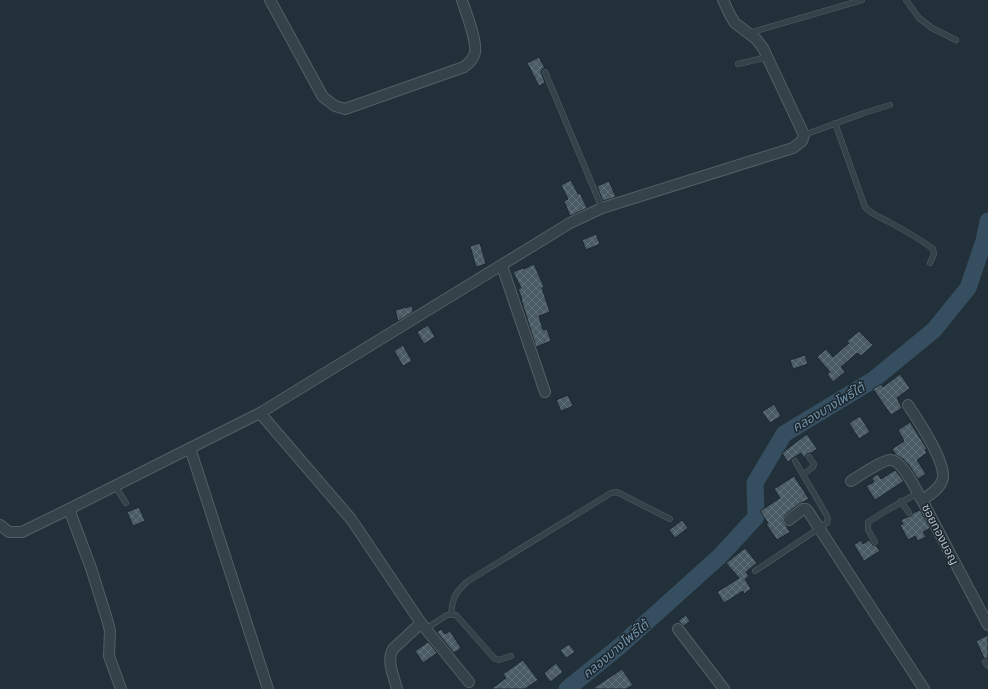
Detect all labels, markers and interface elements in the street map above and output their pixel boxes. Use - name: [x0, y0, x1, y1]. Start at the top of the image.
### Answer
- water label: คลองบางโพธิ์ใต้: [789, 378, 869, 435]
- street label: ซอยทองมอญ: [920, 501, 962, 567]
- water label: คลองบางโพธิ์ใต้: [579, 615, 653, 681]

